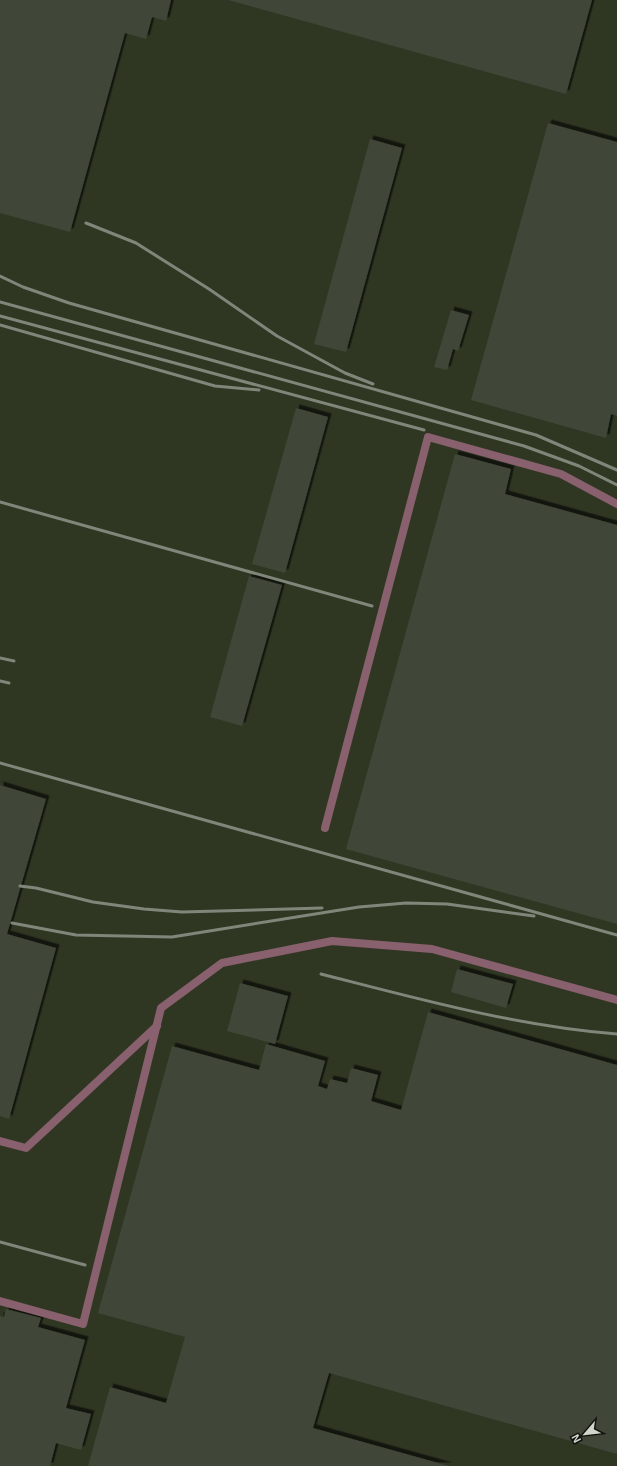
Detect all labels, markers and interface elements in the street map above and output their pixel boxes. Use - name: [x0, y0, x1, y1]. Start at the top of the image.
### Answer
- north arrow: [565, 1414, 605, 1454]
- text: N: [568, 1432, 583, 1445]

